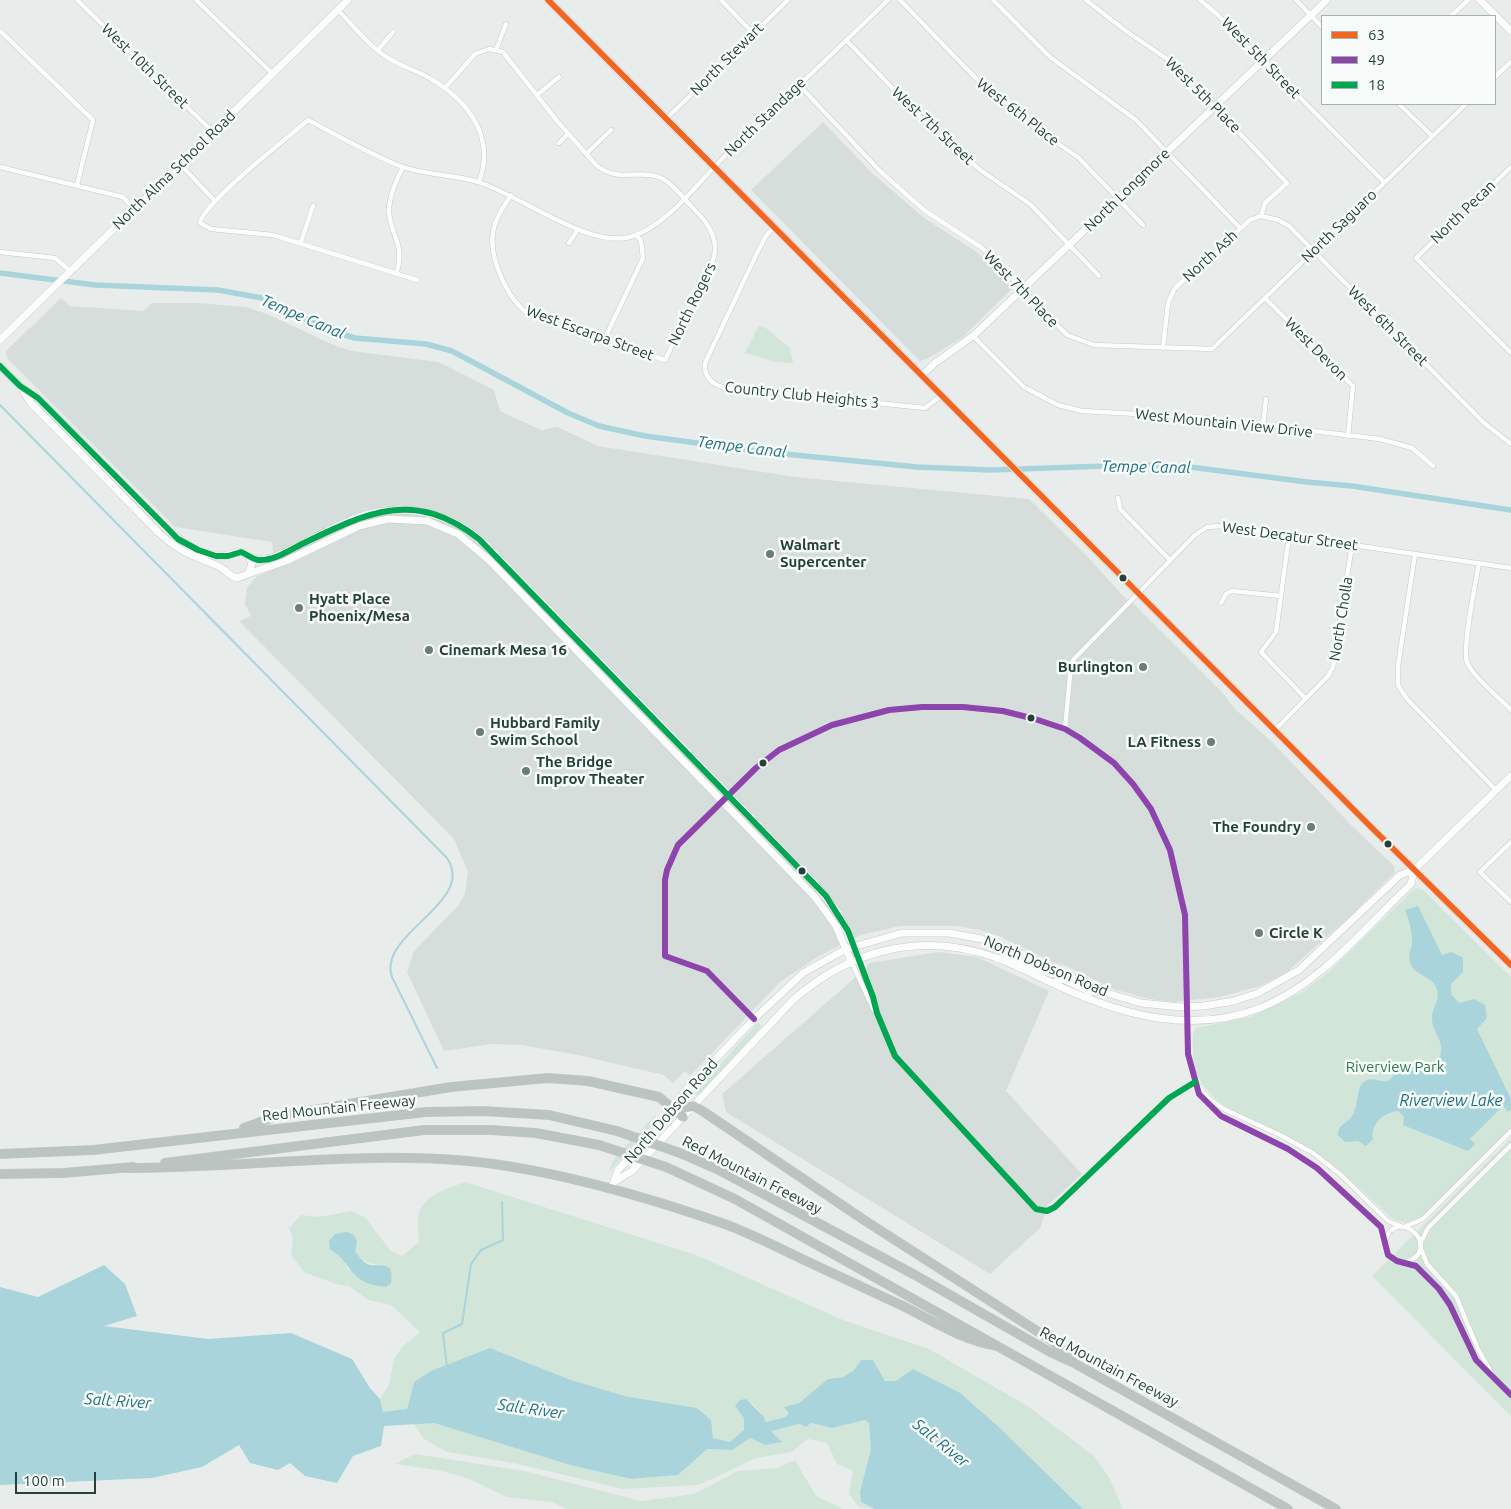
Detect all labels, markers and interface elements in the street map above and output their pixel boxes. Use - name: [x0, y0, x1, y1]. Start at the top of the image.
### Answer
- street label: West 5th Street: [1218, 14, 1304, 102]
- legend: [1321, 15, 1496, 105]
- street label: North Stewart: [687, 19, 767, 99]
- street label: West 10th Street: [98, 20, 192, 112]
- text: 63: [1368, 26, 1385, 43]
- text: 49: [1368, 51, 1385, 68]
- street label: West 5th Place: [1161, 53, 1245, 137]
- street label: North Standage: [720, 74, 810, 160]
- street label: West 6th Place: [973, 74, 1063, 150]
- text: 18: [1368, 76, 1385, 93]
- street label: West 7th Street: [888, 83, 978, 169]
- street label: North Alma School Road: [109, 107, 239, 233]
- street label: North Longmore: [1080, 145, 1174, 235]
- street label: North Pecan: [1427, 177, 1499, 247]
- street label: North Saguaro: [1298, 185, 1380, 267]
- street label: North Ash: [1179, 226, 1241, 286]
- street label: West 7th Place: [980, 247, 1062, 331]
- street label: North Rogers: [664, 259, 720, 349]
- street label: West 6th Street: [1344, 282, 1432, 370]
- water label: Tempe Canal: [258, 291, 348, 343]
- street label: West Escarpa Street: [524, 301, 656, 365]
- street label: West Devon: [1281, 314, 1351, 384]
- street label: Country Club Heights 3: [724, 378, 880, 412]
- street label: West Mountain View Drive: [1134, 405, 1314, 441]
- water label: Tempe Canal: [696, 432, 788, 462]
- water label: Tempe Canal: [1101, 457, 1191, 477]
- street label: West Decatur Street: [1221, 518, 1359, 554]
- place label: Walmart Supercenter: [780, 536, 866, 571]
- marker: Walmart Supercenter: [764, 548, 776, 560]
- unlabelled marker: [1118, 573, 1128, 583]
- street label: North Cholla: [1325, 576, 1357, 662]
- place label: Hyatt Place Phoenix/Mesa: [309, 590, 410, 625]
- marker: Hyatt Place Phoenix/Mesa: [293, 602, 305, 614]
- place label: Cinemark Mesa 16: [439, 641, 567, 659]
- marker: Cinemark Mesa 16: [423, 644, 435, 656]
- place label: Burlington: [1058, 658, 1133, 676]
- marker: Burlington: [1137, 661, 1149, 673]
- unlabelled marker: [1026, 713, 1036, 723]
- place label: Hubbard Family Swim School: [490, 714, 600, 749]
- marker: Hubbard Family Swim School: [474, 726, 486, 738]
- place label: LA Fitness: [1128, 733, 1201, 751]
- marker: LA Fitness: [1205, 736, 1217, 748]
- place label: The Bridge Improv Theater: [536, 753, 645, 788]
- unlabelled marker: [758, 758, 768, 768]
- marker: The Bridge Improv Theater: [520, 765, 532, 777]
- place label: The Foundry: [1213, 818, 1301, 836]
- marker: The Foundry: [1305, 821, 1317, 833]
- unlabelled marker: [1383, 839, 1393, 849]
- unlabelled marker: [797, 866, 807, 876]
- place label: Circle K: [1269, 924, 1323, 942]
- marker: Circle K: [1253, 927, 1265, 939]
- street label: North Dobson Road: [981, 932, 1111, 1000]
- street label: North Dobson Road: [621, 1055, 721, 1167]
- park label: Riverview Park: [1346, 1058, 1444, 1076]
- street label: Red Mountain Freeway: [261, 1091, 417, 1125]
- water label: Riverview Lake: [1399, 1091, 1503, 1111]
- street label: Red Mountain Freeway: [679, 1132, 825, 1218]
- street label: Red Mountain Freeway: [1037, 1323, 1181, 1411]
- water label: Salt River: [84, 1389, 152, 1413]
- water label: Salt River: [497, 1395, 565, 1423]
- water label: Salt River: [909, 1415, 973, 1471]
- scale bar: [18, 1462, 99, 1494]
- text: 100 m: [23, 1472, 65, 1489]

